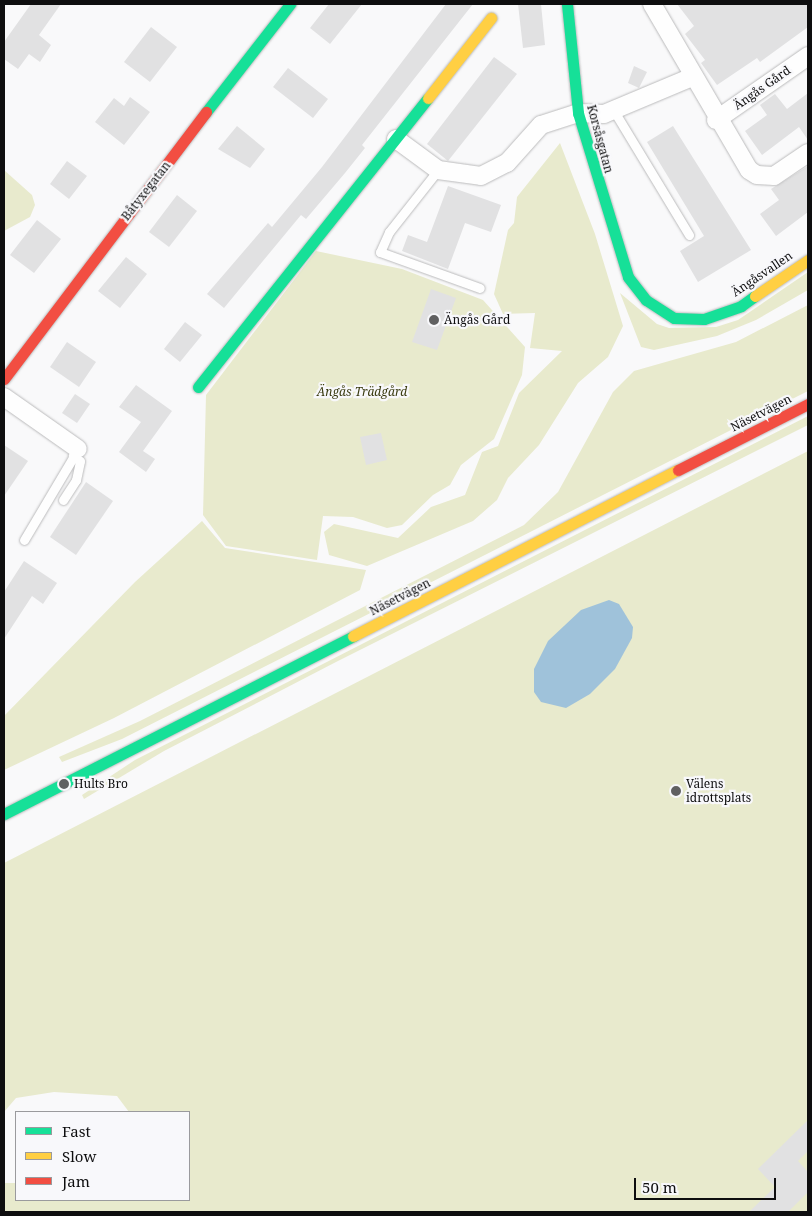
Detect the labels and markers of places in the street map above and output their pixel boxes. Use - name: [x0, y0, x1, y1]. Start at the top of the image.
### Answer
- place label: Ängås Gård: [444, 313, 510, 327]
- marker: Ängås Gård: [428, 314, 440, 326]
- place label: Hults Bro: [74, 777, 128, 791]
- place label: Välens idrottsplats: [686, 777, 751, 805]
- marker: Hults Bro: [58, 778, 70, 790]
- marker: Välens idrottsplats: [670, 785, 682, 797]

